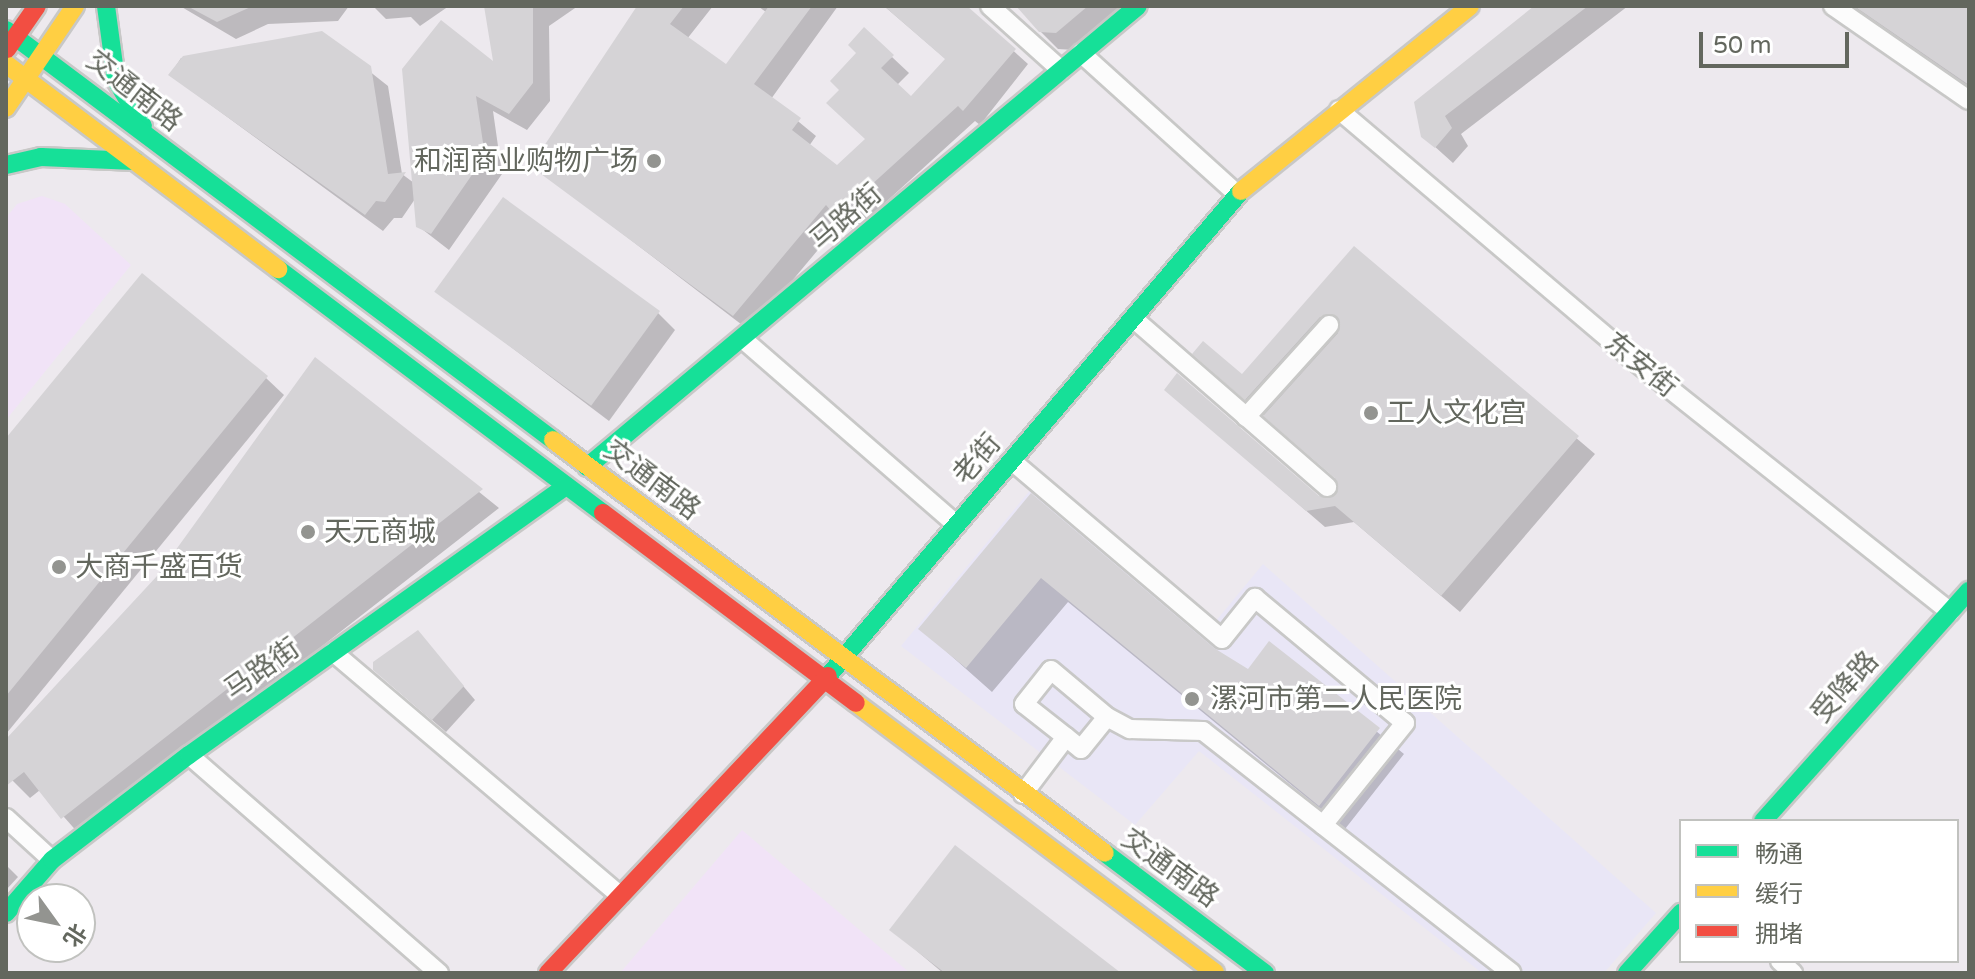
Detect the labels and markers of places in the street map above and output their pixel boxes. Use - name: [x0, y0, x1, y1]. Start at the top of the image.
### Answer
- place label: 和润商业购物广场: [414, 144, 638, 178]
- marker: 和润商业购物广场: [645, 152, 663, 170]
- place label: 工人文化宫: [1387, 396, 1527, 430]
- marker: 工人文化宫: [1362, 404, 1380, 422]
- place label: 天元商城: [324, 515, 436, 549]
- marker: 天元商城: [299, 523, 317, 541]
- place label: 大商千盛百货: [75, 550, 243, 584]
- marker: 大商千盛百货: [50, 558, 68, 576]
- place label: 漯河市第二人民医院: [1210, 682, 1462, 716]
- marker: 漯河市第二人民医院: [1181, 688, 1203, 710]

